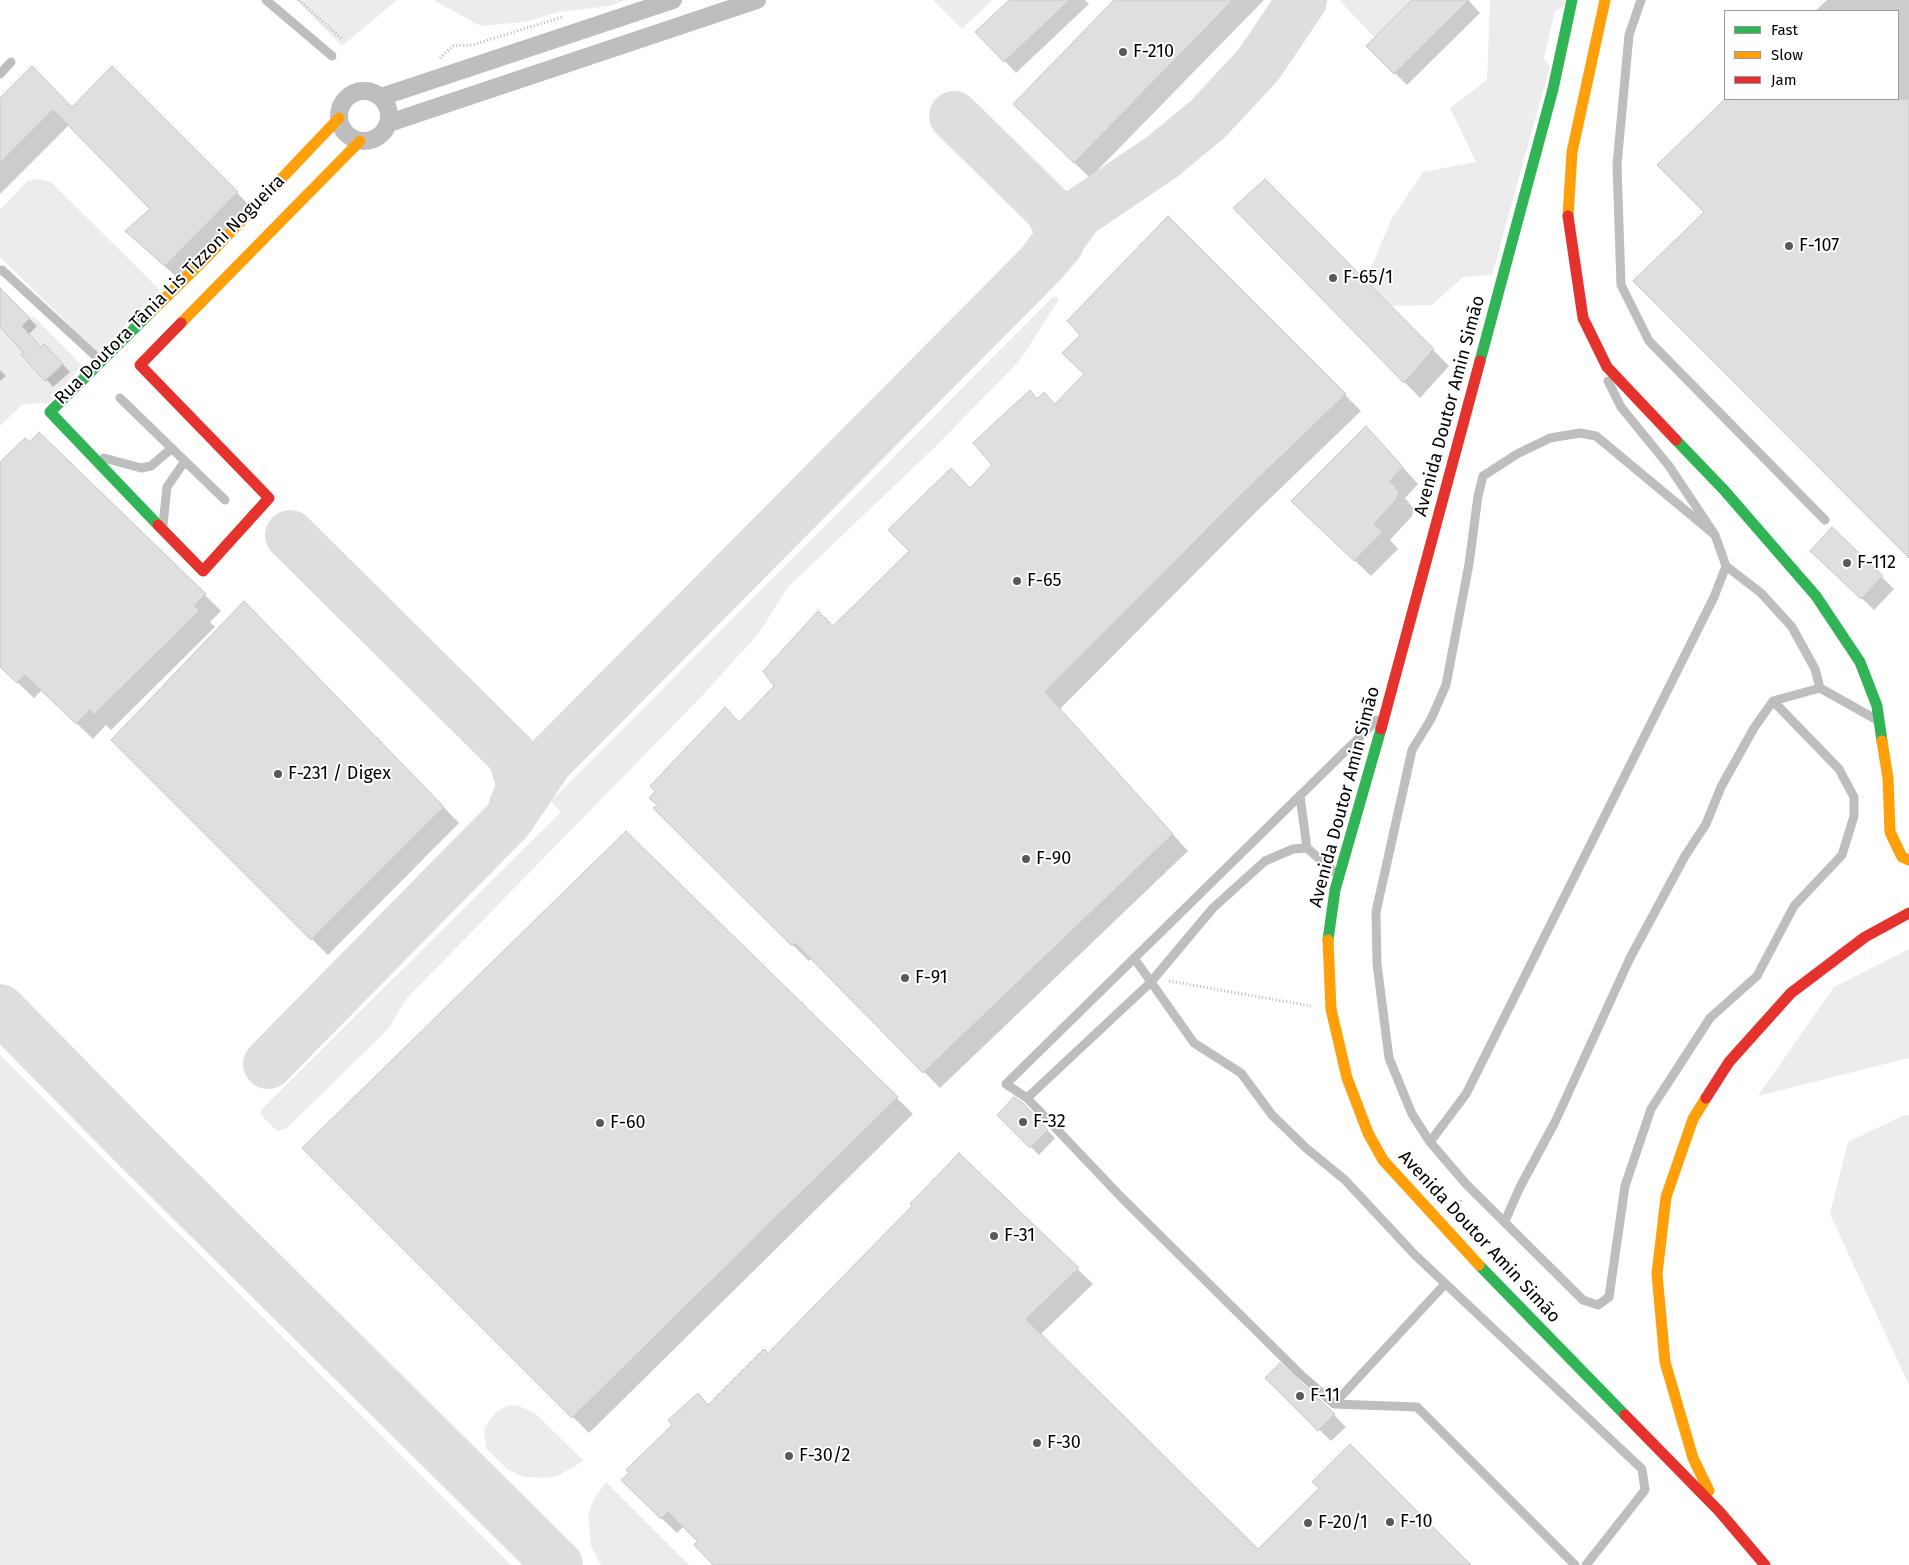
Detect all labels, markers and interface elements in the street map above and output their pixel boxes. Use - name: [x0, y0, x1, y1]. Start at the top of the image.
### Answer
- legend: [1724, 10, 1899, 100]
- text: Fast: [1771, 21, 1798, 39]
- place label: F-210: [1133, 41, 1174, 63]
- marker: F-210: [1117, 46, 1129, 58]
- text: Slow: [1771, 46, 1803, 64]
- text: Jam: [1771, 71, 1797, 89]
- street label: Rua Doutora Tânia Lis Tizzoni Nogueira: [51, 171, 289, 409]
- place label: F-107: [1799, 235, 1839, 257]
- marker: F-107: [1783, 240, 1795, 252]
- place label: F-65/1: [1343, 267, 1393, 289]
- marker: F-65/1: [1327, 272, 1339, 284]
- street label: Avenida Doutor Amin Simão: [1410, 293, 1490, 519]
- place label: F-112: [1857, 552, 1896, 574]
- marker: F-112: [1841, 557, 1853, 569]
- place label: F-65: [1027, 570, 1061, 592]
- marker: F-65: [1011, 575, 1023, 587]
- street label: Avenida Doutor Amin Simão: [1305, 684, 1385, 910]
- place label: F-231 / Digex: [288, 763, 391, 785]
- marker: F-231 / Digex: [272, 768, 284, 780]
- place label: F-90: [1036, 848, 1071, 870]
- marker: F-90: [1020, 853, 1032, 865]
- place label: F-91: [915, 967, 948, 989]
- marker: F-91: [899, 972, 911, 984]
- place label: F-32: [1033, 1111, 1066, 1133]
- place label: F-60: [610, 1112, 646, 1134]
- marker: F-32: [1017, 1116, 1029, 1128]
- marker: F-60: [594, 1117, 606, 1129]
- street label: Avenida Doutor Amin Simão: [1393, 1146, 1565, 1328]
- place label: F-31: [1004, 1225, 1035, 1247]
- marker: F-31: [988, 1230, 1000, 1242]
- place label: F-11: [1310, 1385, 1340, 1407]
- marker: F-11: [1294, 1390, 1306, 1402]
- place label: F-30: [1047, 1432, 1081, 1454]
- marker: F-30: [1031, 1437, 1043, 1449]
- place label: F-30/2: [799, 1445, 850, 1467]
- marker: F-30/2: [783, 1450, 795, 1462]
- place label: F-10: [1400, 1511, 1432, 1533]
- place label: F-20/1: [1318, 1512, 1368, 1534]
- marker: F-10: [1384, 1516, 1396, 1528]
- marker: F-20/1: [1302, 1517, 1314, 1529]

